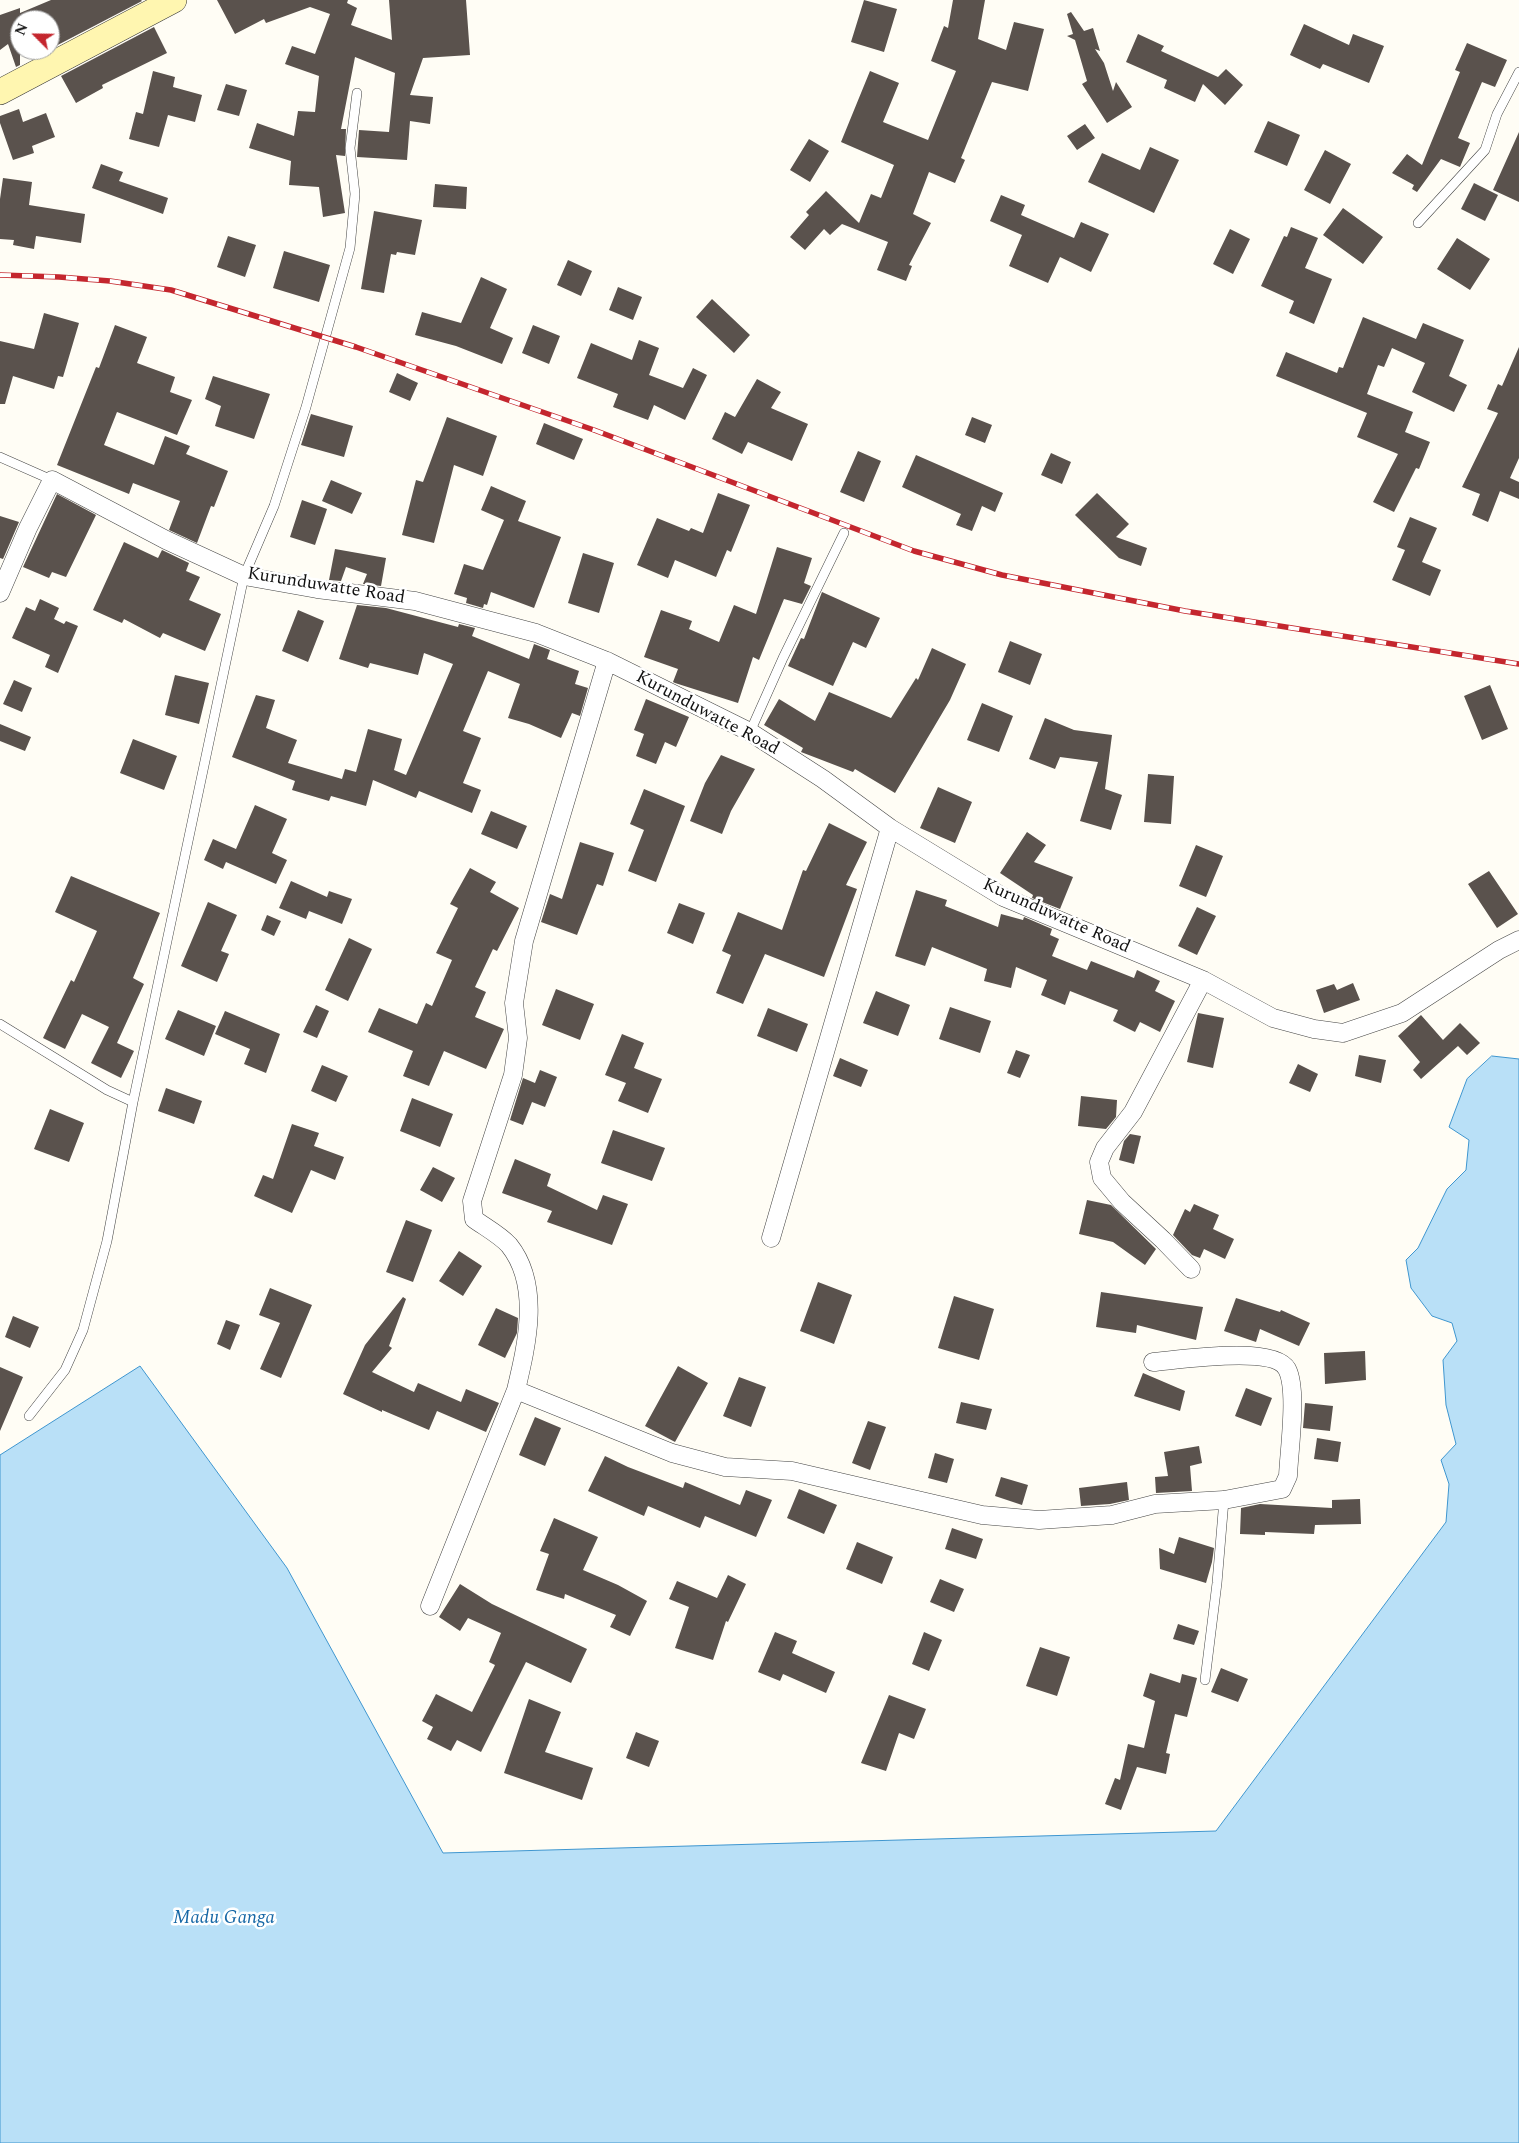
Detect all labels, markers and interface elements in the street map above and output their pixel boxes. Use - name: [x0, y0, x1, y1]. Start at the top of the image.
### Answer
- north arrow: [10, 10, 60, 60]
- text: N: [10, 20, 34, 39]
- street label: Kurunduwatte Road: [246, 564, 406, 610]
- street label: Kurunduwatte Road: [632, 667, 782, 761]
- street label: Kurunduwatte Road: [979, 875, 1133, 959]
- water label: Madu Ganga: [173, 1908, 275, 1930]

